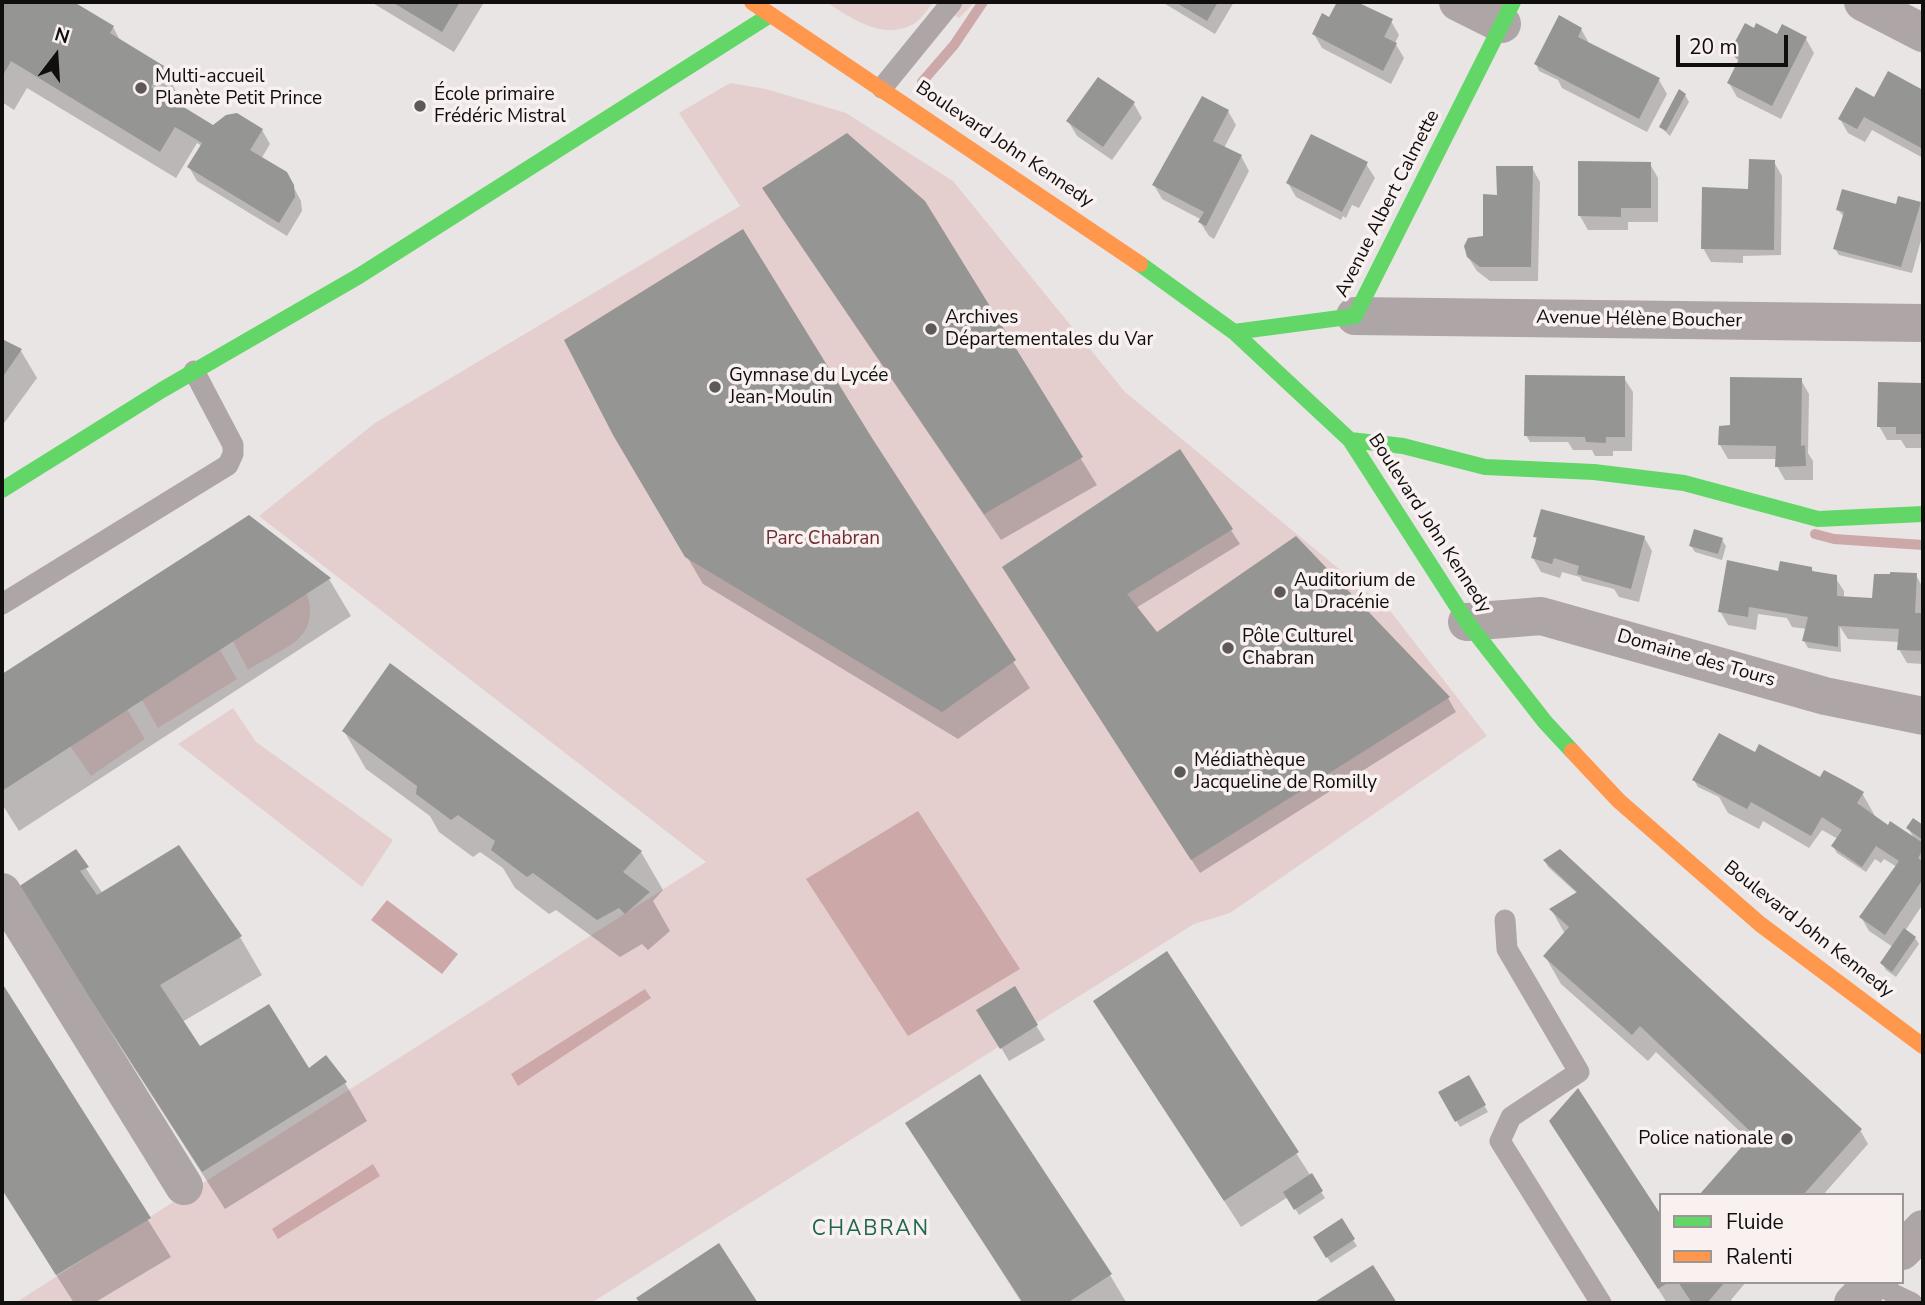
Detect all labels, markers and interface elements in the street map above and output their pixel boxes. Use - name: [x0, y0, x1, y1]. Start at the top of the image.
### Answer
- north arrow: [21, 21, 91, 91]
- text: N: [52, 21, 73, 50]
- scale bar: [1680, 21, 1792, 65]
- text: 20 m: [1689, 33, 1738, 61]
- place label: Multi-accueil Planète Petit Prince: [155, 66, 322, 110]
- street label: Boulevard John Kennedy: [911, 77, 1097, 213]
- marker: Multi-accueil Planète Petit Prince: [133, 80, 149, 96]
- place label: École primaire Frédéric Mistral: [434, 84, 566, 128]
- marker: École primaire Frédéric Mistral: [412, 98, 428, 114]
- street label: Avenue Albert Calmette: [1331, 107, 1445, 301]
- place label: Archives Départementales du Var: [945, 307, 1153, 351]
- street label: Avenue Hélène Boucher: [1536, 307, 1742, 333]
- marker: Archives Départementales du Var: [923, 321, 939, 337]
- place label: Gymnase du Lycée Jean-Moulin: [729, 365, 888, 409]
- marker: Gymnase du Lycée Jean-Moulin: [707, 379, 723, 395]
- street label: Boulevard John Kennedy: [1362, 430, 1496, 618]
- park label: Parc Chabran: [766, 528, 880, 550]
- place label: Auditorium de la Dracénie: [1294, 570, 1415, 614]
- marker: Auditorium de la Dracénie: [1272, 584, 1288, 600]
- place label: Pôle Culturel Chabran: [1242, 626, 1353, 670]
- street label: Domaine des Tours: [1614, 626, 1778, 692]
- marker: Pôle Culturel Chabran: [1220, 640, 1236, 656]
- place label: Médiathèque Jacqueline de Romilly: [1194, 750, 1377, 794]
- marker: Médiathèque Jacqueline de Romilly: [1172, 764, 1188, 780]
- street label: Boulevard John Kennedy: [1718, 857, 1898, 1003]
- place label: Police nationale: [1638, 1128, 1773, 1150]
- marker: Police nationale: [1779, 1131, 1795, 1147]
- legend: [1659, 1193, 1904, 1284]
- text: Fluide: [1726, 1208, 1784, 1236]
- district label: CHABRAN: [813, 1217, 929, 1243]
- text: Ralenti: [1726, 1243, 1793, 1271]

